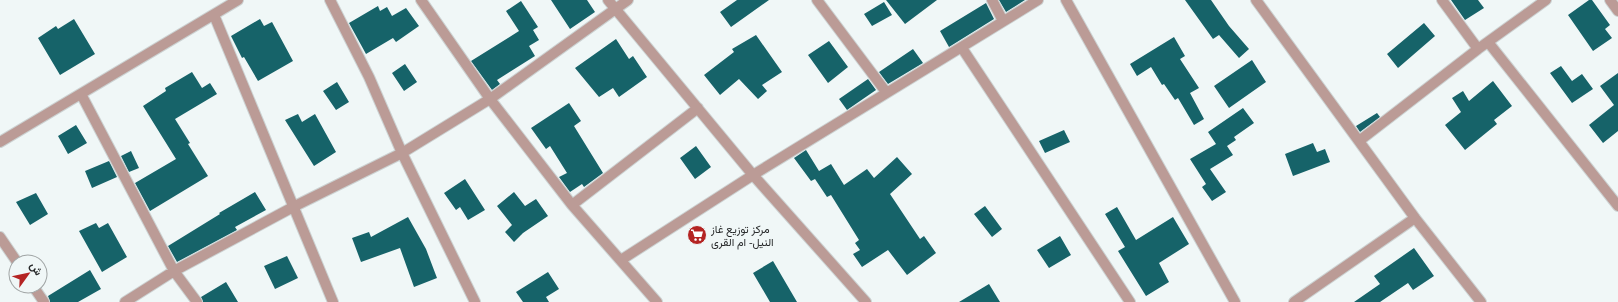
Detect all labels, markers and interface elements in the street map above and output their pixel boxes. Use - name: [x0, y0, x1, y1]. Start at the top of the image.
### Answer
- place label: مركز توزيع غاز النيل - ام القرى: [710, 223, 774, 250]
- supermarket icon: مركز توزيع غاز النيل - ام القرى: [686, 224, 708, 246]
- north arrow: [8, 254, 48, 294]
- text: ش: [27, 260, 45, 278]

